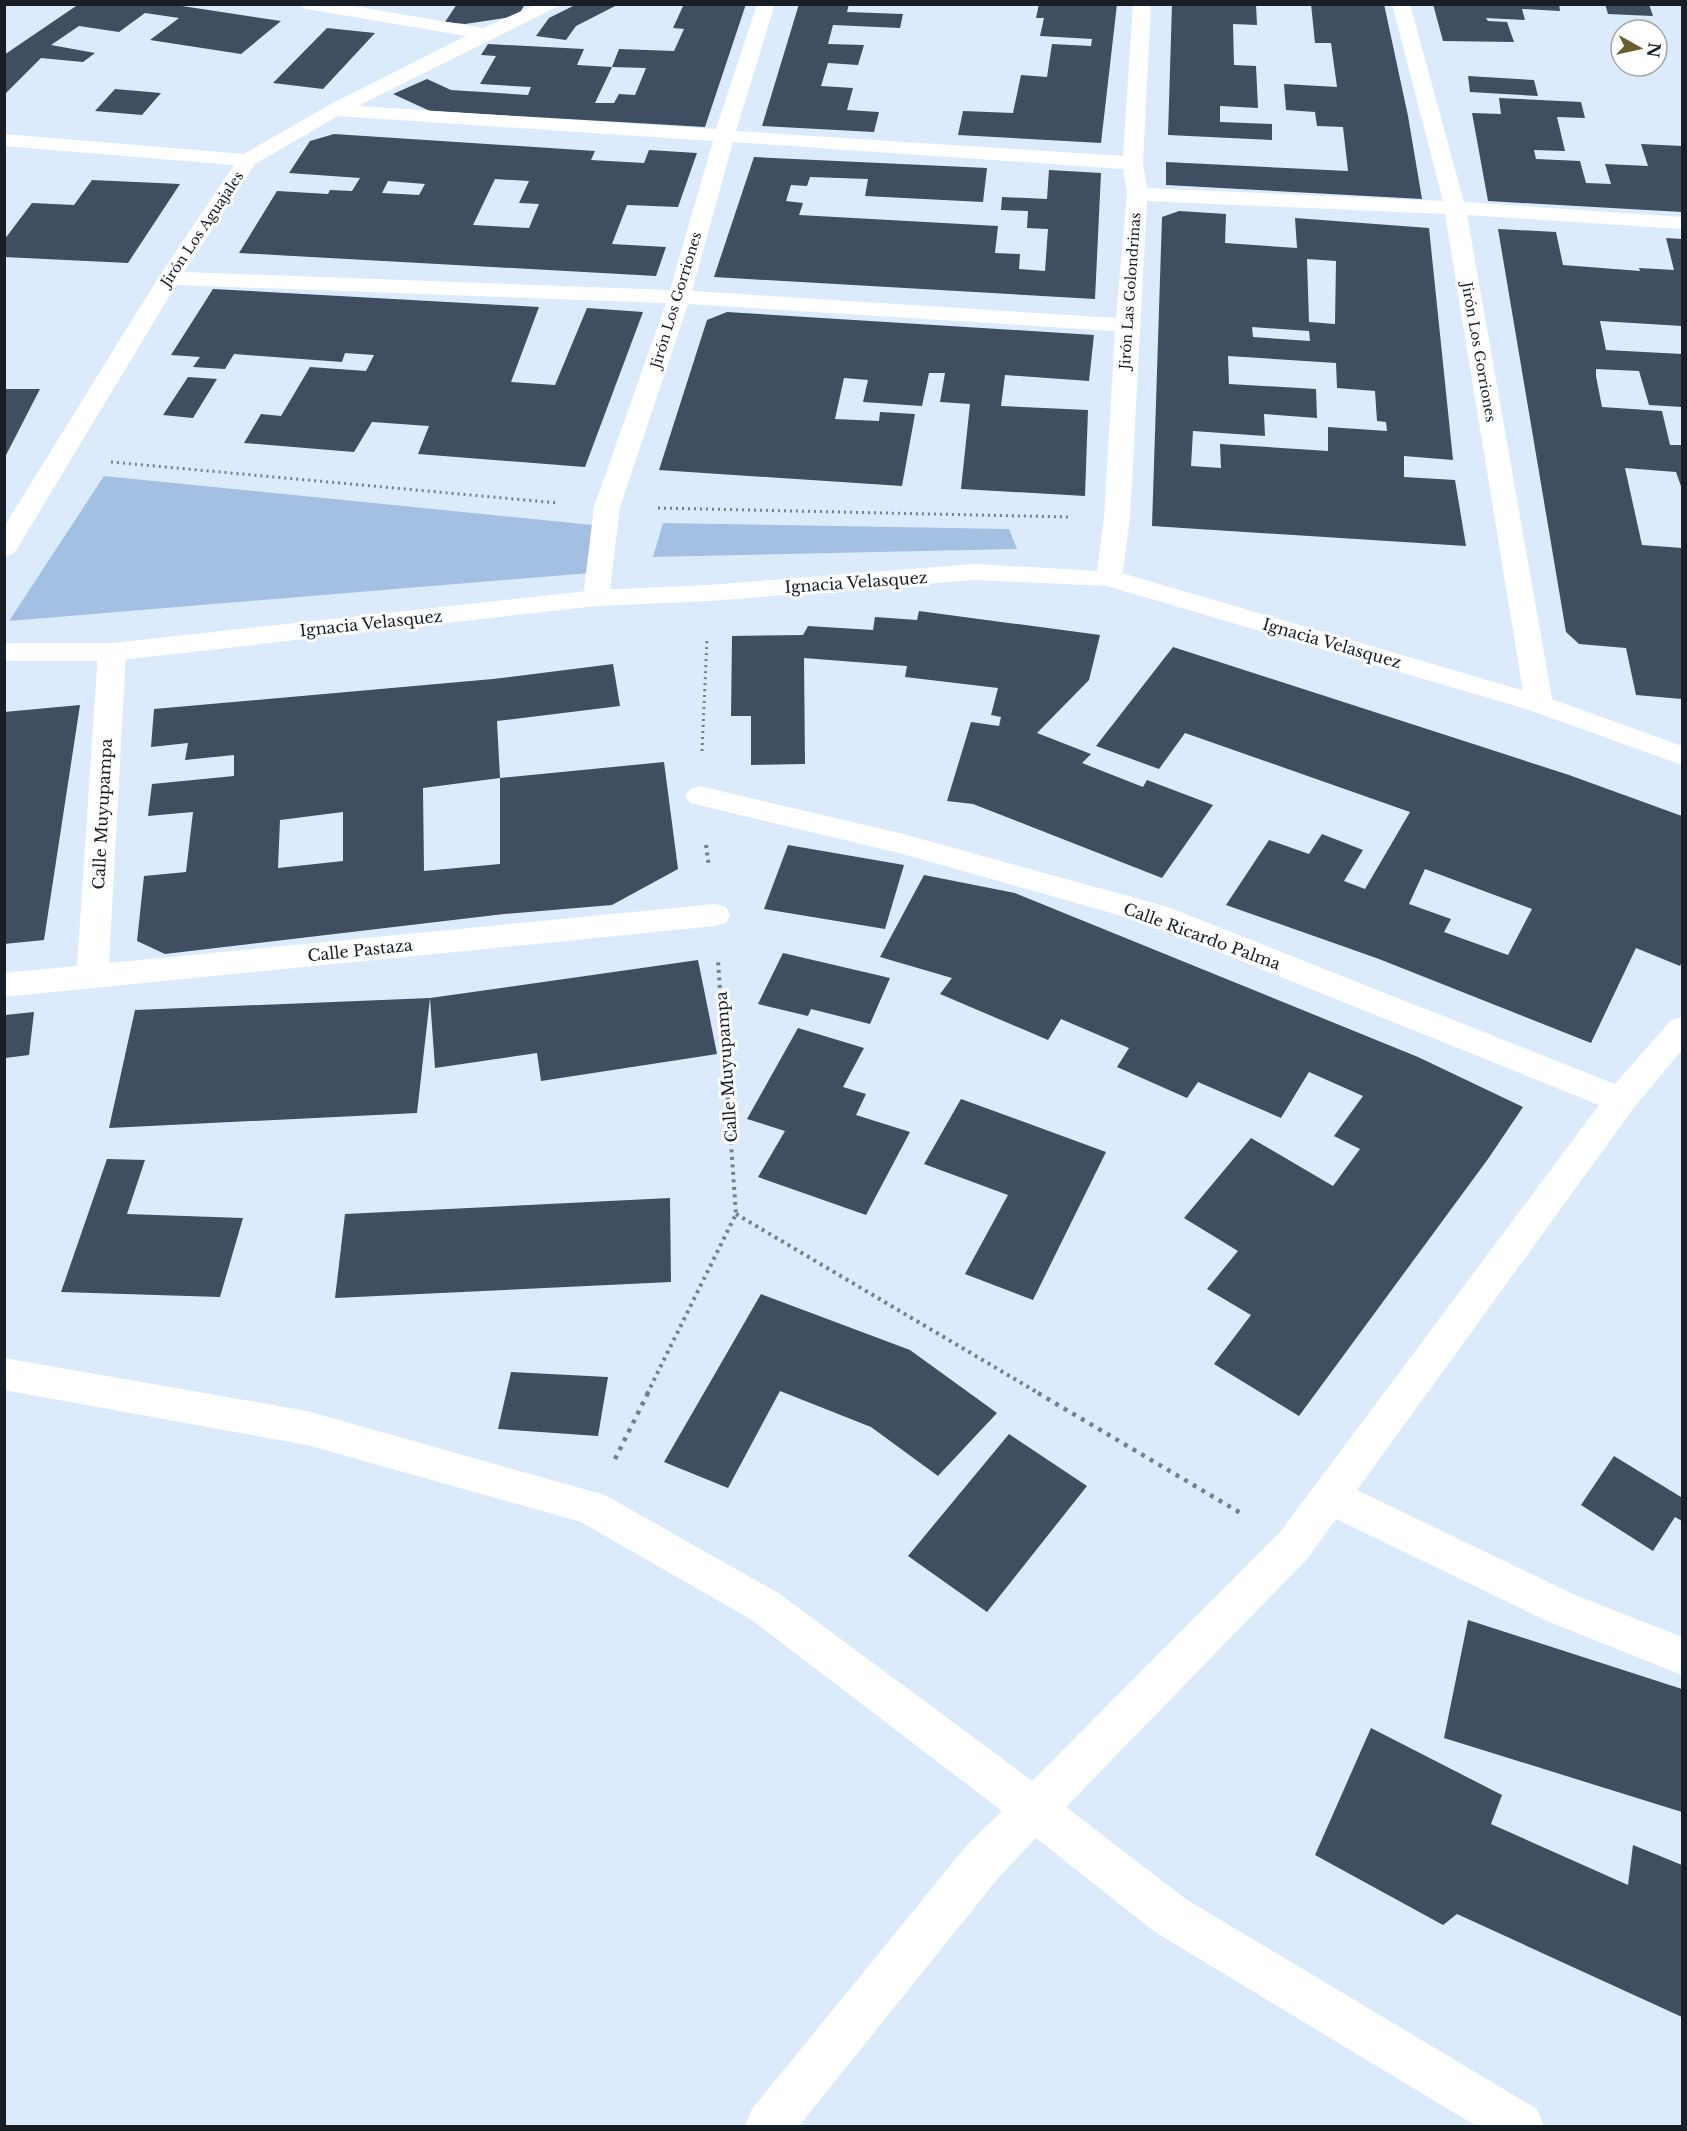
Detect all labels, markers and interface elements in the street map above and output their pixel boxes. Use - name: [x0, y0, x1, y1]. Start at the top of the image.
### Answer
- north arrow: [1609, 18, 1669, 78]
- text: N: [1643, 41, 1665, 59]
- street label: Jirón Los Aguajales: [155, 168, 247, 292]
- street label: Jirón Las Golondrinas: [1115, 212, 1144, 372]
- street label: Jirón Los Gorriones: [646, 230, 705, 372]
- street label: Jirón Los Gorriones: [1457, 279, 1500, 423]
- street label: Ignacia Velasquez: [784, 567, 928, 597]
- street label: Ignacia Velasquez: [299, 606, 443, 640]
- street label: Ignacia Velasquez: [1260, 614, 1404, 672]
- street label: Calle Muyupampa: [88, 738, 116, 890]
- street label: Calle Ricardo Palma: [1121, 898, 1283, 974]
- street label: Calle Pastaza: [307, 935, 414, 965]
- street label: Calle Muyupampa: [711, 991, 741, 1143]

